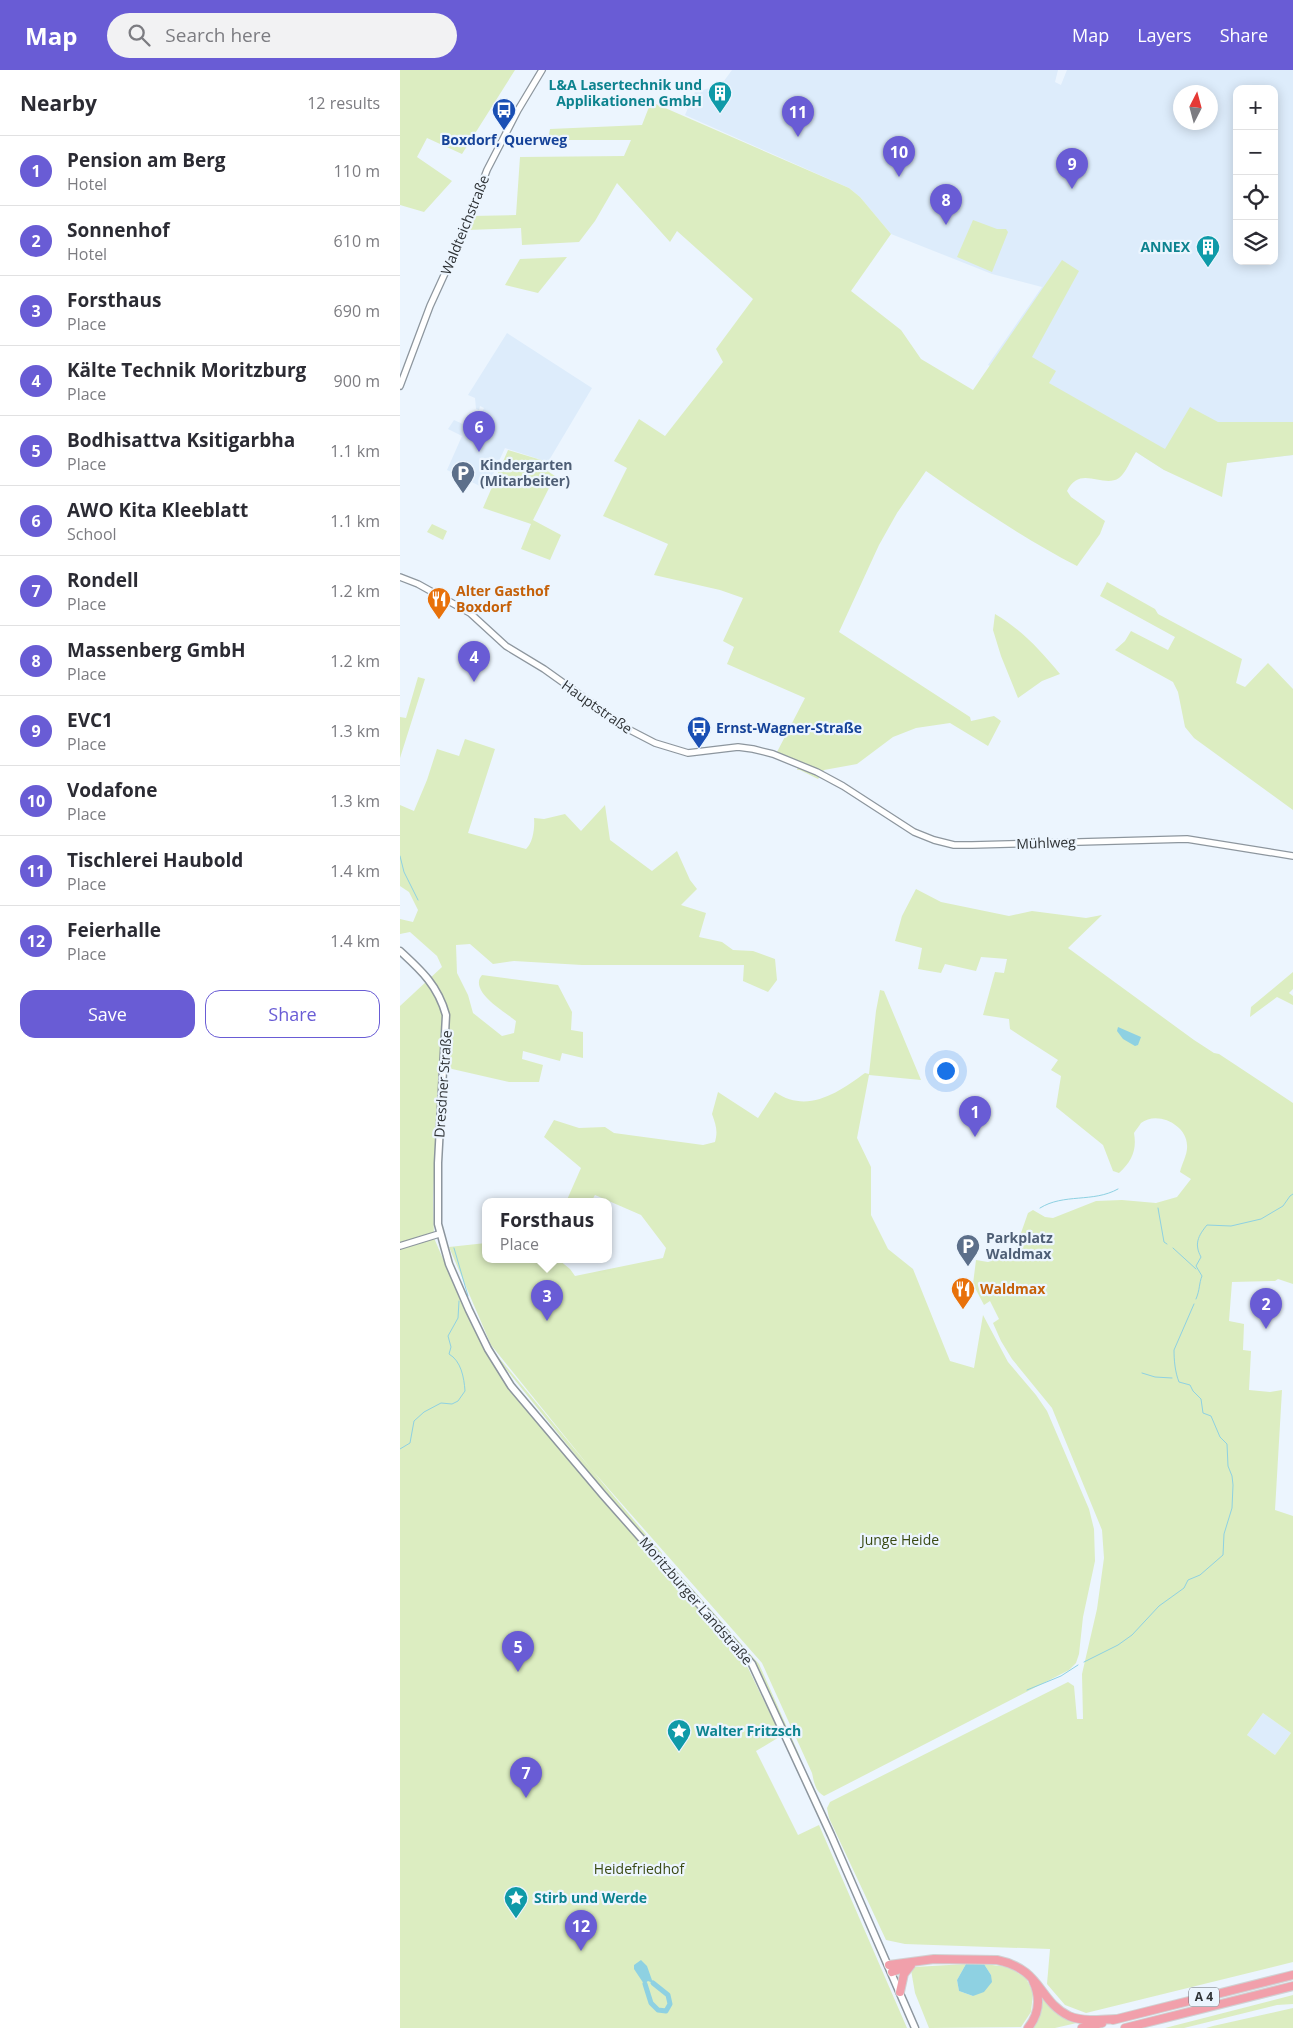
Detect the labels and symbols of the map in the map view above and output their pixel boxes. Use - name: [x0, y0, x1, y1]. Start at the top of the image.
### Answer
- place label: L&A Lasertechnik und Applikationen GmbH: [549, 75, 702, 110]
- building icon: L&A Lasertechnik und Applikationen GmbH: [707, 80, 733, 114]
- north arrow: [1173, 85, 1218, 130]
- pin: 11: [782, 96, 814, 137]
- bus stop icon: Boxdorf, Querweg: [491, 97, 517, 131]
- place label: Boxdorf, Querweg: [441, 130, 567, 149]
- pin: 10: [883, 136, 915, 177]
- pin: 9: [1056, 148, 1088, 189]
- street label: Waldteichstraße: [436, 172, 493, 278]
- pin: 8: [930, 184, 962, 225]
- building icon: ANNEX: [1195, 234, 1221, 268]
- place label: ANNEX: [1140, 237, 1191, 256]
- pin: 6: [463, 411, 495, 452]
- place label: Kindergarten (Mitarbeiter): [480, 455, 573, 490]
- parking icon: Kindergarten (Mitarbeiter): [450, 460, 476, 494]
- place label: Alter Gasthof Boxdorf: [456, 581, 551, 616]
- restaurant icon: Alter Gasthof Boxdorf: [426, 586, 452, 620]
- pin: 4: [458, 641, 490, 682]
- street label: Hauptstraße: [558, 675, 636, 738]
- bus stop icon: Ernst-Wagner-Straße: [686, 715, 712, 749]
- place label: Ernst-Wagner-Straße: [716, 718, 862, 737]
- street label: Mühlweg: [1016, 832, 1076, 853]
- street label: Dresdner Straße: [429, 1030, 456, 1138]
- your location: [933, 1058, 959, 1084]
- pin: 1: [959, 1096, 991, 1137]
- place label: Parkplatz Waldmax: [986, 1228, 1053, 1263]
- parking icon: Parkplatz Waldmax: [955, 1233, 981, 1267]
- restaurant icon: Waldmax: [950, 1276, 976, 1310]
- place label: Waldmax: [980, 1279, 1046, 1298]
- pin: 3: [531, 1280, 563, 1321]
- pin: 2: [1250, 1288, 1282, 1329]
- park label: Junge Heide: [859, 1530, 939, 1549]
- street label: Moritzburger Landstraße: [636, 1533, 757, 1669]
- pin: 5: [502, 1631, 534, 1672]
- place icon: Walter Fritzsch: [666, 1718, 692, 1752]
- place label: Walter Fritzsch: [696, 1721, 801, 1740]
- pin: 7: [510, 1757, 542, 1798]
- park label: Heidefriedhof: [594, 1859, 685, 1878]
- place icon: Stirb und Werde: [503, 1885, 529, 1919]
- place label: Stirb und Werde: [534, 1888, 647, 1907]
- pin: 12: [565, 1910, 597, 1951]
- road number: A 4: [1189, 1988, 1219, 2006]

